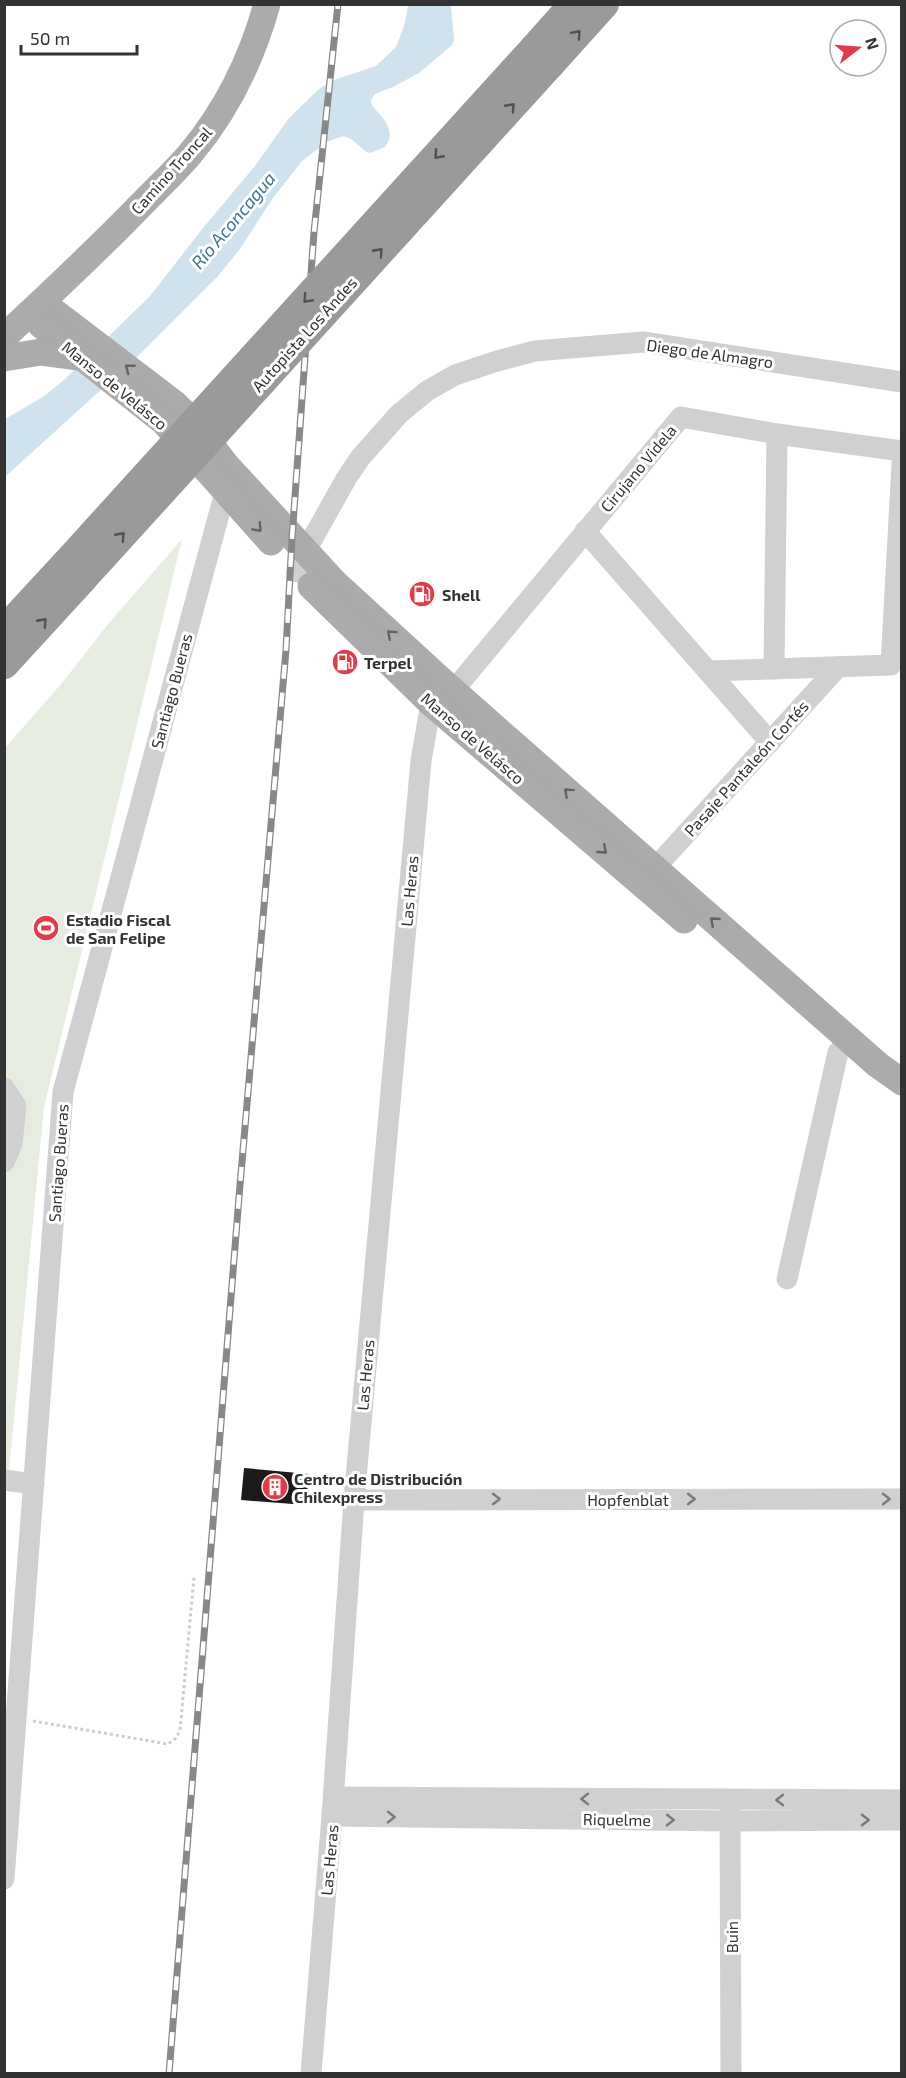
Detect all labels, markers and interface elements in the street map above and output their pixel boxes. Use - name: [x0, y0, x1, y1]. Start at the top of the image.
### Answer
- scale bar: [21, 18, 136, 56]
- north arrow: [828, 18, 888, 78]
- text: 50 m: [30, 27, 70, 49]
- one-way arrow: [570, 31, 581, 41]
- text: N: [862, 35, 884, 52]
- one-way arrow: [504, 104, 515, 114]
- street label: Camino Troncal: [127, 122, 215, 218]
- one-way arrow: [434, 148, 445, 158]
- water label: Río Aconcagua: [186, 167, 280, 273]
- one-way arrow: [372, 248, 383, 258]
- street label: Autopista Los Andes: [247, 273, 361, 395]
- one-way arrow: [303, 292, 314, 303]
- street label: Diego de Almagro: [646, 335, 774, 371]
- street label: Manso de Velásco: [58, 337, 172, 433]
- one-way arrow: [124, 365, 135, 376]
- street label: Cirujano Videla: [596, 421, 681, 516]
- one-way arrow: [251, 522, 262, 532]
- one-way arrow: [114, 532, 125, 542]
- fuel station icon: Shell: [407, 579, 437, 609]
- place label: Shell: [442, 585, 481, 604]
- one-way arrow: [36, 618, 47, 628]
- one-way arrow: [387, 630, 398, 641]
- street label: Santiago Bueras: [147, 631, 195, 751]
- fuel station icon: Terpel: [330, 647, 360, 677]
- place label: Terpel: [364, 653, 413, 672]
- street label: Manso de Velásco: [418, 688, 528, 788]
- street label: Pasaje Pantaleón Cortés: [680, 696, 813, 841]
- one-way arrow: [564, 788, 574, 799]
- one-way arrow: [596, 843, 607, 854]
- street label: Las Heras: [396, 855, 422, 927]
- place label: Estadio Fiscal de San Felipe: [66, 910, 171, 947]
- sports icon: Estadio Fiscal de San Felipe: [31, 913, 61, 943]
- one-way arrow: [710, 917, 721, 928]
- street label: Santiago Bueras: [44, 1103, 72, 1223]
- street label: Las Heras: [352, 1339, 378, 1411]
- place label: Centro de Distribución Chilexpress: [294, 1469, 463, 1506]
- building icon: Centro de Distribución Chilexpress: [260, 1472, 290, 1502]
- street label: Hopfenblat: [587, 1490, 669, 1509]
- one-way arrow: [492, 1493, 501, 1505]
- one-way arrow: [687, 1493, 696, 1505]
- one-way arrow: [882, 1493, 891, 1505]
- one-way arrow: [581, 1793, 590, 1805]
- one-way arrow: [776, 1794, 785, 1806]
- street label: Riquelme: [583, 1809, 651, 1829]
- one-way arrow: [386, 1811, 395, 1823]
- one-way arrow: [665, 1814, 674, 1826]
- one-way arrow: [860, 1814, 869, 1826]
- street label: Las Heras: [316, 1824, 342, 1896]
- street label: Buin: [722, 1921, 741, 1953]

